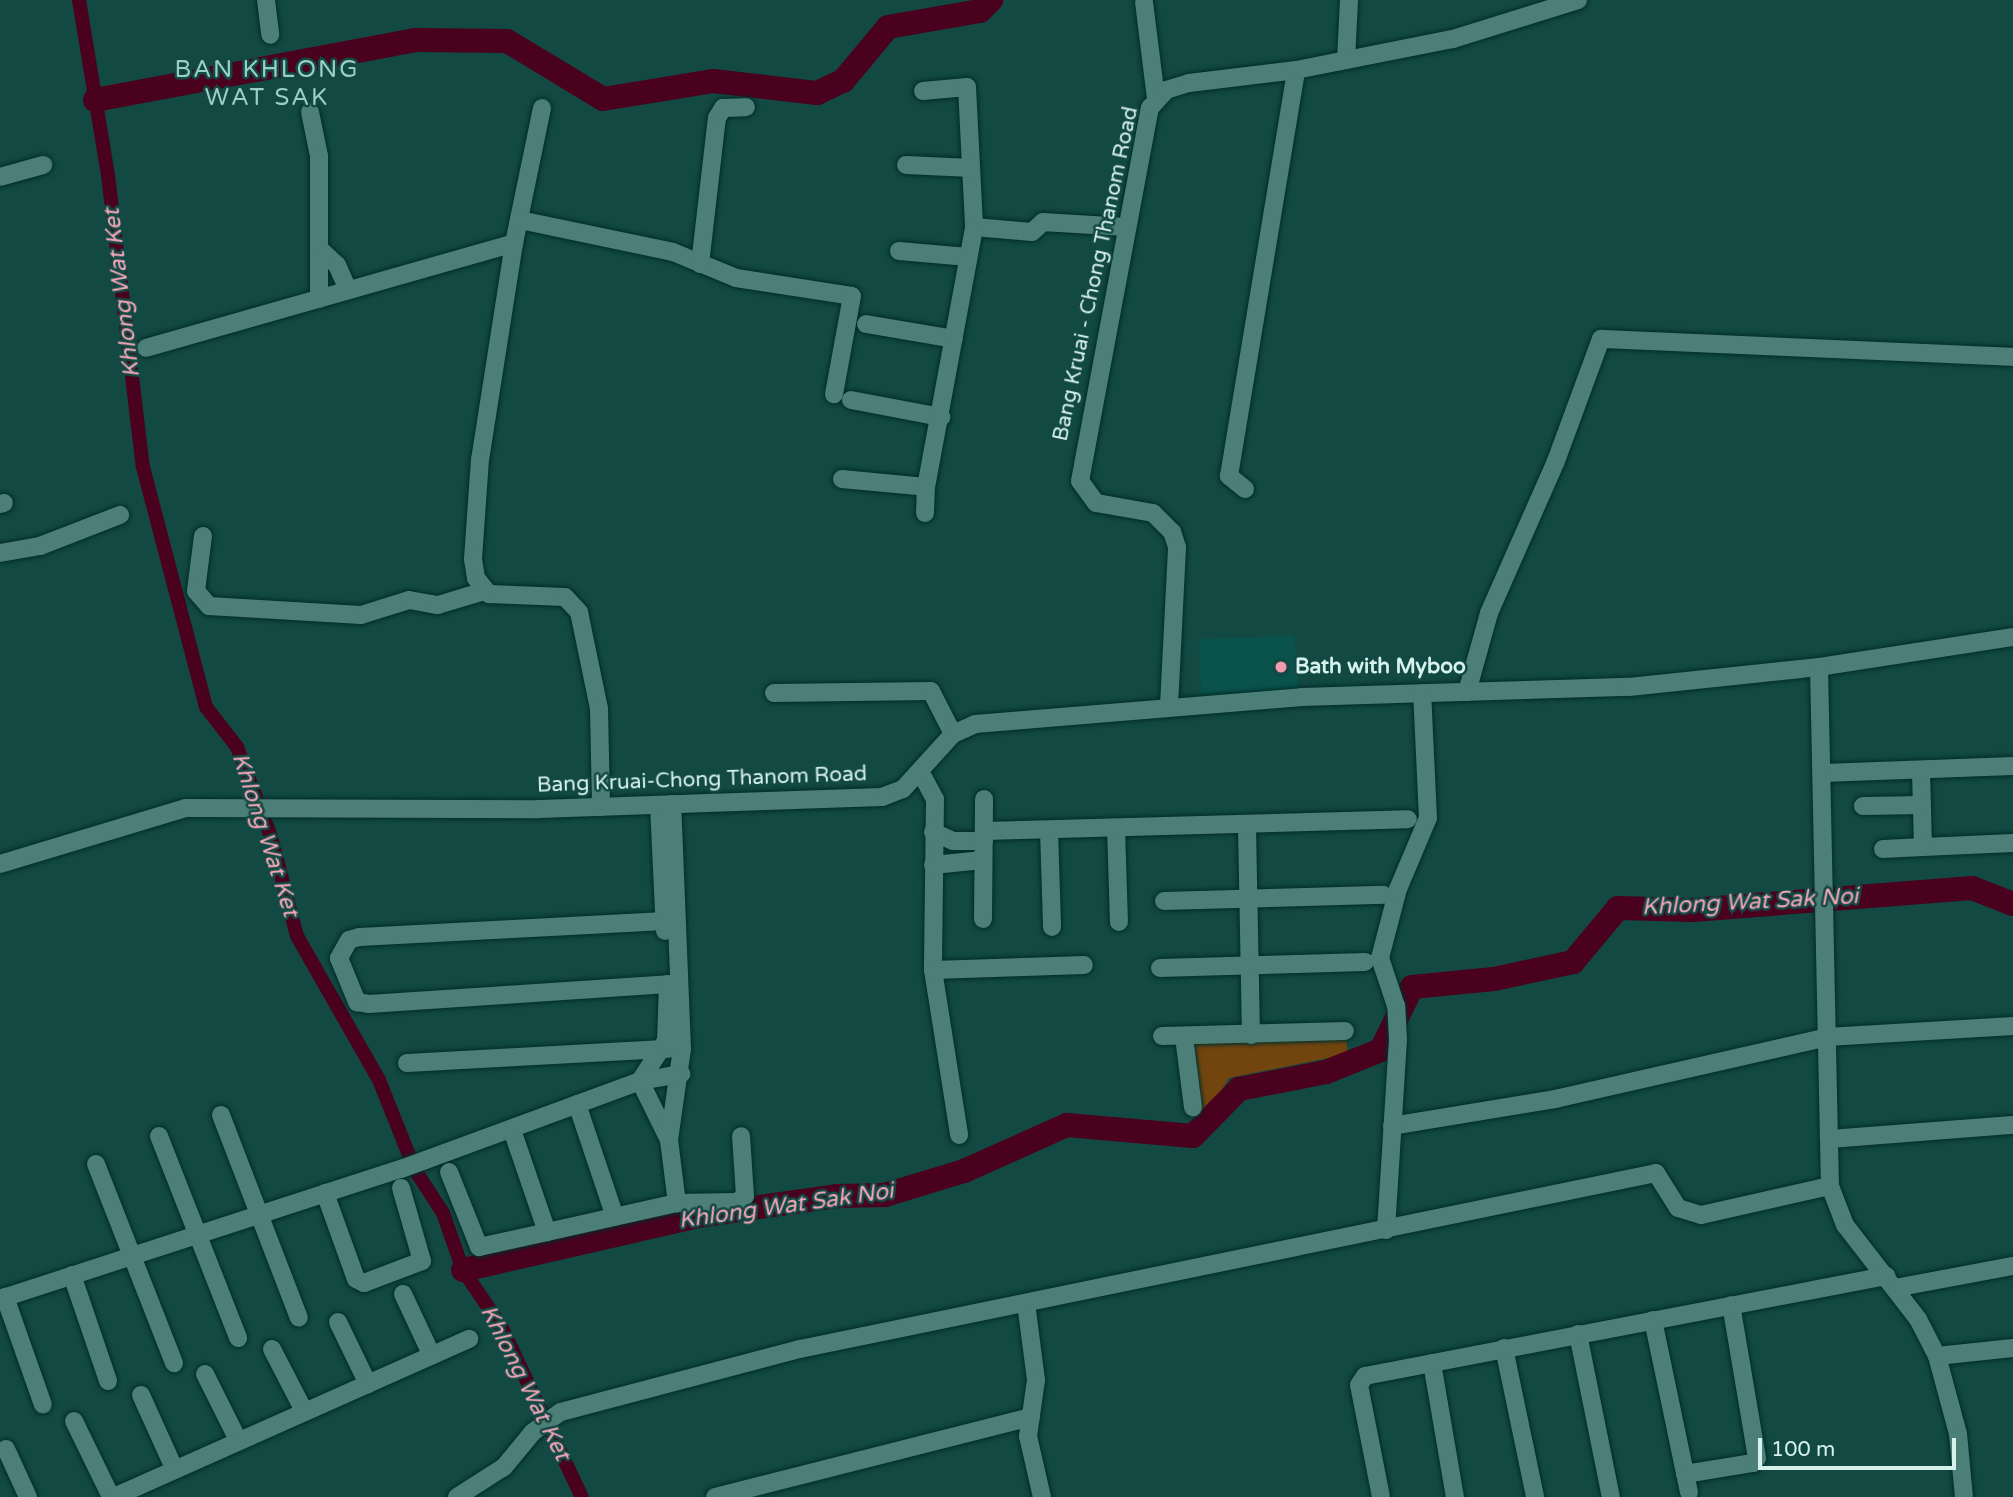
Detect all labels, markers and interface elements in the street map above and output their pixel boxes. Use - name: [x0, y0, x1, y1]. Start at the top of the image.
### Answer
- district label: BAN KHLONG WAT SAK: [176, 56, 358, 112]
- street label: Bang Kruai - Chong Thanom Road: [1048, 104, 1144, 444]
- water label: Khlong Wat Ket: [98, 207, 146, 379]
- place label: Bath with Myboo: [1295, 654, 1466, 680]
- marker: Bath with Myboo: [1273, 659, 1289, 675]
- water label: Khlong Wat Ket: [226, 750, 304, 920]
- street label: Bang Kruai-Chong Thanom Road: [536, 762, 868, 798]
- water label: Khlong Wat Sak Noi: [1641, 883, 1859, 921]
- water label: Khlong Wat Sak Noi: [677, 1177, 895, 1235]
- water label: Khlong Wat Ket: [474, 1301, 576, 1465]
- scale bar: [1761, 1424, 1959, 1468]
- text: 100 m: [1771, 1437, 1835, 1462]

